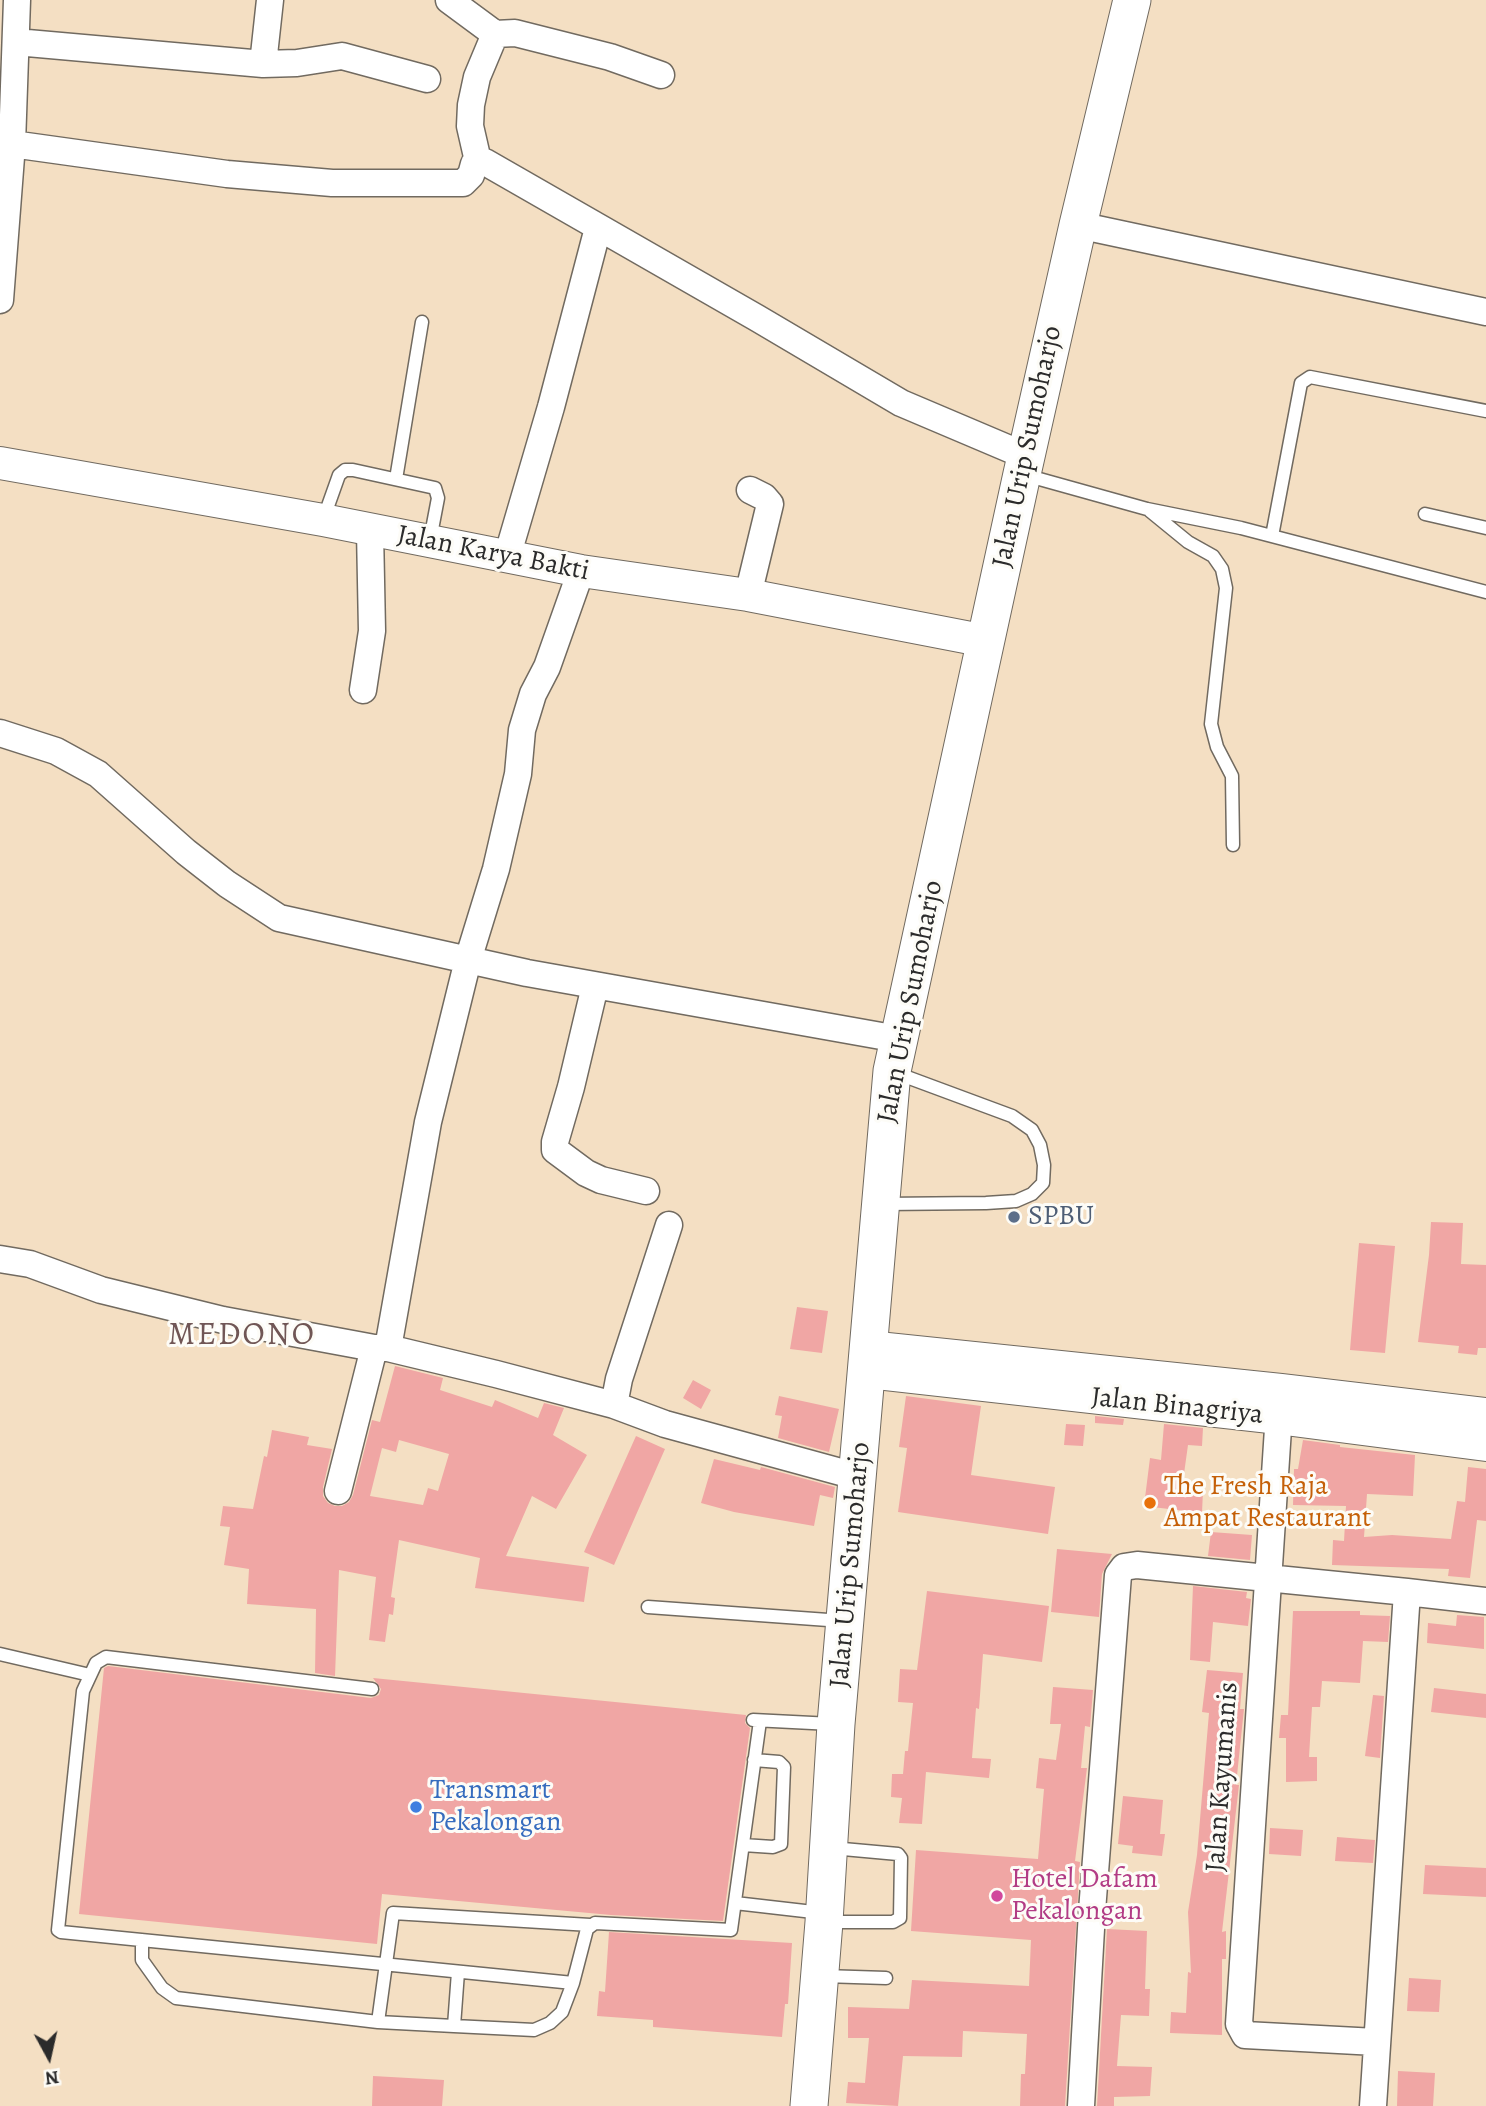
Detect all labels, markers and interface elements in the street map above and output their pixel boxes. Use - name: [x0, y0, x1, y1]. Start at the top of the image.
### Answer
- street label: Jalan Urip Sumoharjo: [986, 323, 1070, 571]
- street label: Jalan Karya Bakti: [394, 519, 592, 589]
- street label: Jalan Urip Sumoharjo: [871, 878, 951, 1126]
- place label: SPBU: [1028, 1200, 1094, 1234]
- marker: SPBU: [1006, 1209, 1022, 1225]
- district label: MEDONO: [169, 1317, 315, 1355]
- street label: Jalan Binagriya: [1089, 1381, 1265, 1433]
- street label: Jalan Urip Sumoharjo: [824, 1441, 878, 1689]
- place label: The Fresh Raja Ampat Restaurant: [1164, 1470, 1371, 1536]
- marker: The Fresh Raja Ampat Restaurant: [1142, 1495, 1158, 1511]
- street label: Jalan Kayumanis: [1200, 1681, 1246, 1873]
- place label: Transmart Pekalongan: [430, 1774, 561, 1840]
- marker: Transmart Pekalongan: [408, 1799, 424, 1815]
- place label: Hotel Dafam Pekalongan: [1011, 1863, 1158, 1929]
- marker: Hotel Dafam Pekalongan: [989, 1888, 1005, 1904]
- north arrow: [14, 2022, 84, 2092]
- text: N: [43, 2064, 61, 2092]

